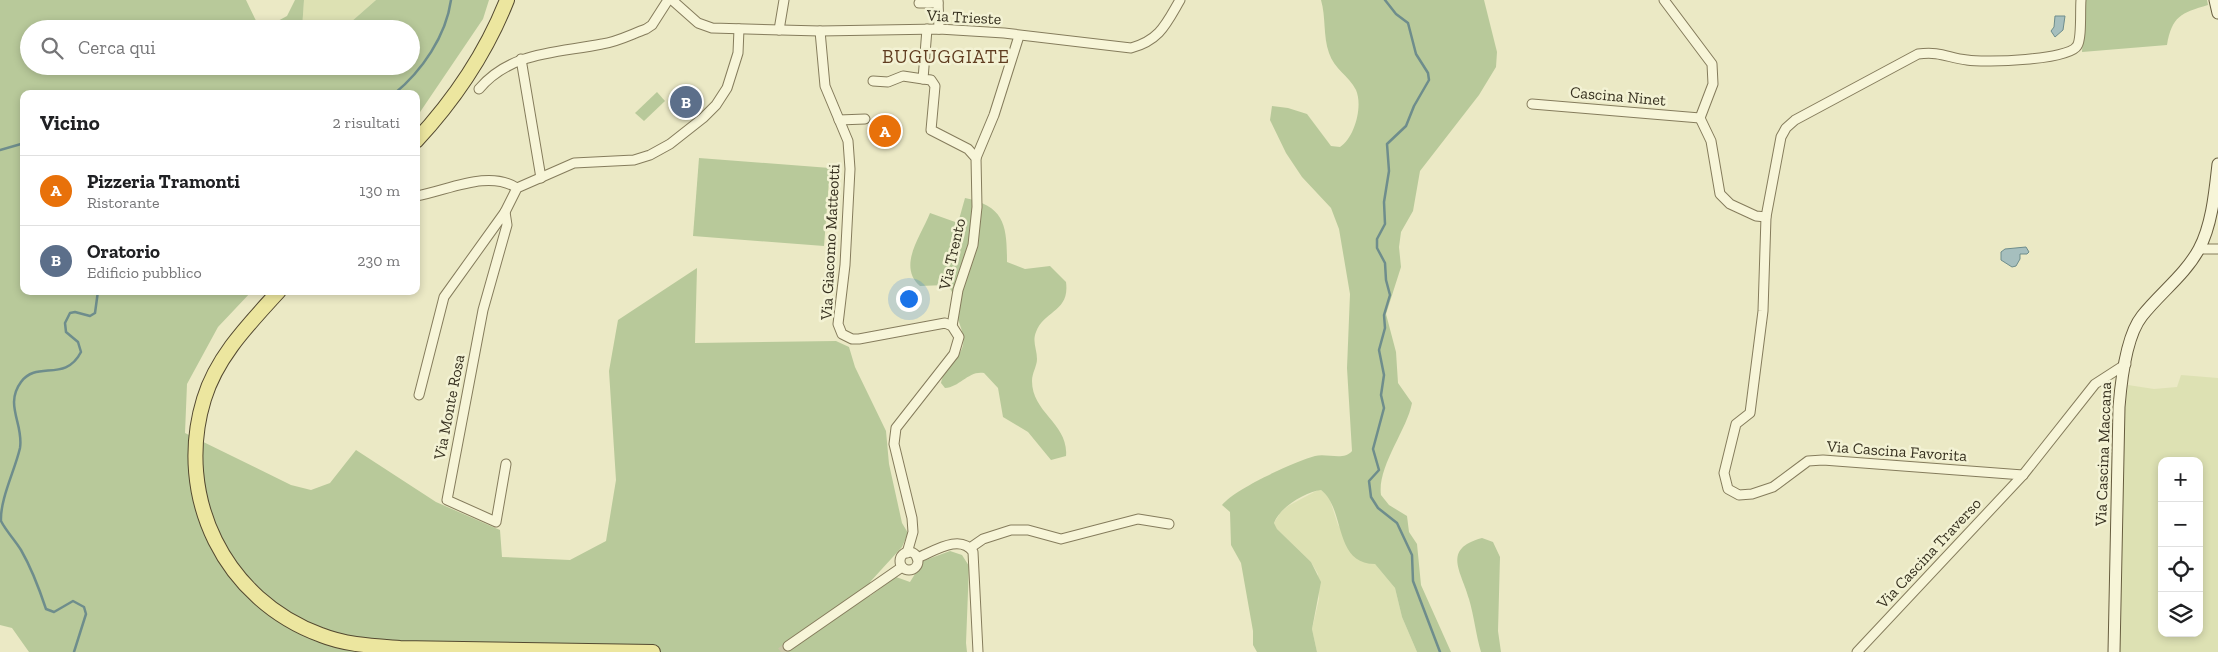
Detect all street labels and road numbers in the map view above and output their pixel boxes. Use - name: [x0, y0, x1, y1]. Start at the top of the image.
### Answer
- street label: Via Trieste: [925, 6, 1002, 28]
- street label: Cascina Ninet: [1569, 82, 1667, 110]
- street label: Via Giacomo Matteotti: [816, 163, 844, 321]
- street label: Via Trento: [934, 216, 969, 293]
- street label: Via Monte Rosa: [429, 353, 469, 462]
- street label: Via Cascina Maccana: [2091, 381, 2115, 528]
- street label: Via Cascina Favorita: [1825, 437, 1968, 465]
- street label: Via Cascina Traverso: [1872, 494, 1985, 613]

